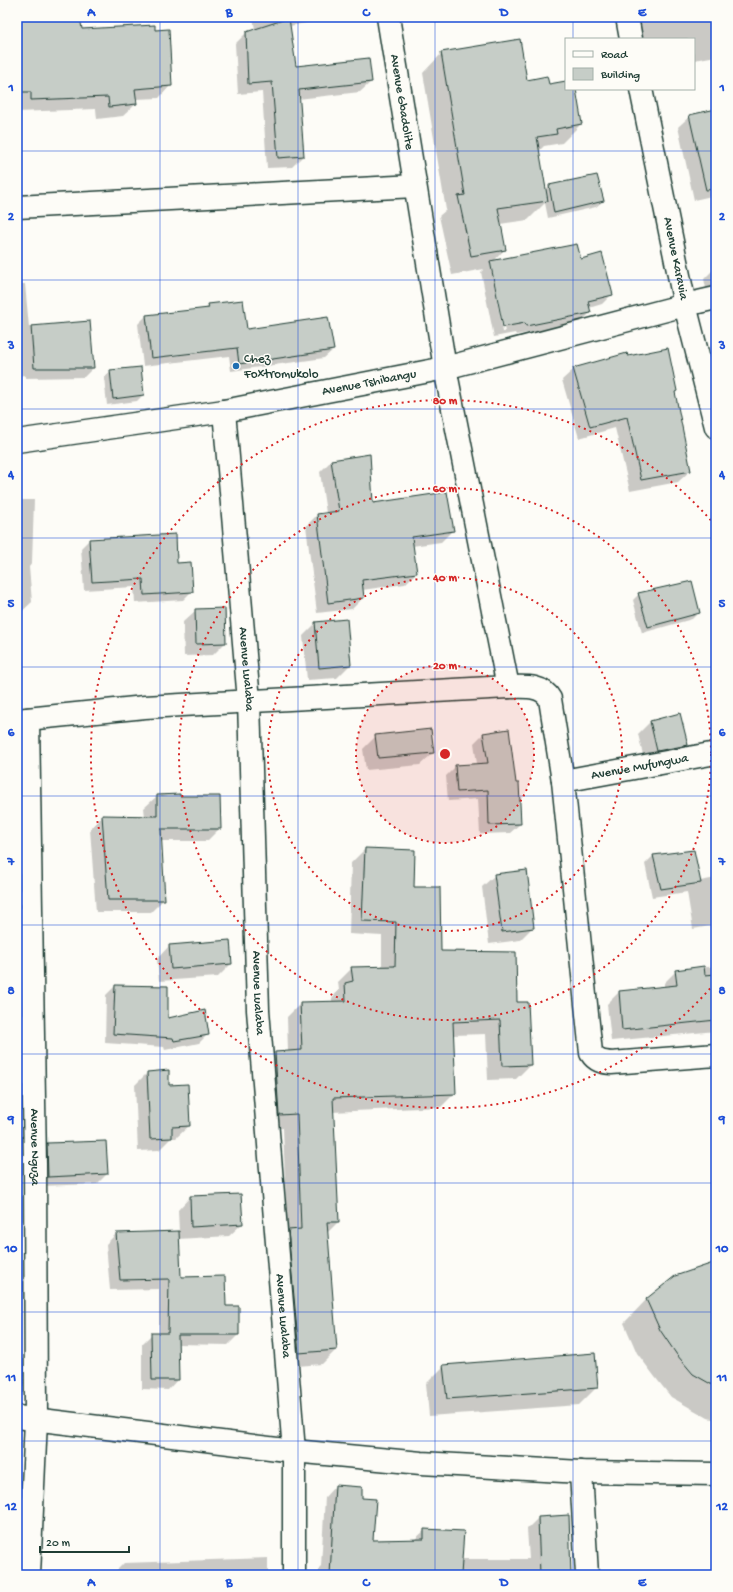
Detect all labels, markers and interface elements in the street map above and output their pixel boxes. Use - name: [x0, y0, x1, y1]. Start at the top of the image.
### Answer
- text: A: [86, 6, 96, 21]
- text: B: [225, 6, 234, 21]
- text: C: [361, 6, 371, 21]
- text: D: [499, 6, 509, 21]
- text: E: [638, 6, 647, 21]
- legend: [565, 38, 695, 90]
- text: Road: [601, 49, 628, 63]
- street label: Avenue Gbadolite: [387, 53, 417, 151]
- text: Building: [600, 69, 640, 83]
- text: 1: [7, 81, 14, 96]
- text: 1: [718, 81, 725, 96]
- text: 2: [8, 210, 15, 225]
- text: 2: [719, 210, 726, 225]
- street label: Avenue Karavia: [660, 216, 691, 302]
- text: 3: [7, 339, 15, 354]
- text: 3: [718, 339, 726, 354]
- place label: Chez Foxtromukolo: [243, 352, 319, 382]
- marker: Chez Foxtromukolo: [231, 361, 241, 371]
- street label: Avenue Tshibangu: [321, 366, 417, 399]
- text: 80 m: [433, 395, 458, 409]
- text: 4: [7, 468, 15, 483]
- text: 4: [718, 468, 726, 483]
- text: 60 m: [433, 483, 458, 497]
- text: 40 m: [432, 572, 457, 586]
- text: 5: [8, 597, 15, 612]
- text: 5: [719, 597, 726, 612]
- street label: Avenue Lualaba: [235, 626, 257, 712]
- text: 20 m: [433, 660, 458, 674]
- text: 6: [8, 726, 15, 741]
- text: 6: [719, 726, 726, 741]
- centre of rings: [438, 747, 452, 761]
- street label: Avenue Mufungwa: [590, 751, 690, 783]
- text: 7: [7, 855, 16, 870]
- text: 7: [718, 855, 727, 870]
- street label: Avenue Lualaba: [249, 950, 268, 1036]
- text: 8: [7, 984, 15, 999]
- text: 8: [718, 984, 726, 999]
- street label: Avenue Nguza: [27, 1108, 43, 1186]
- text: 9: [7, 1113, 15, 1128]
- text: 9: [718, 1113, 726, 1128]
- text: 10: [4, 1242, 18, 1257]
- text: 10: [715, 1242, 729, 1257]
- street label: Avenue Lualaba: [272, 1273, 294, 1359]
- text: 11: [5, 1371, 16, 1386]
- text: 11: [716, 1371, 727, 1386]
- text: 12: [4, 1500, 17, 1515]
- text: 12: [715, 1500, 728, 1515]
- scale bar: [40, 1528, 129, 1554]
- text: 20 m: [46, 1537, 71, 1551]
- text: A: [86, 1576, 96, 1591]
- text: B: [225, 1576, 234, 1591]
- text: C: [361, 1576, 371, 1591]
- text: D: [499, 1576, 509, 1591]
- text: E: [638, 1576, 647, 1591]

